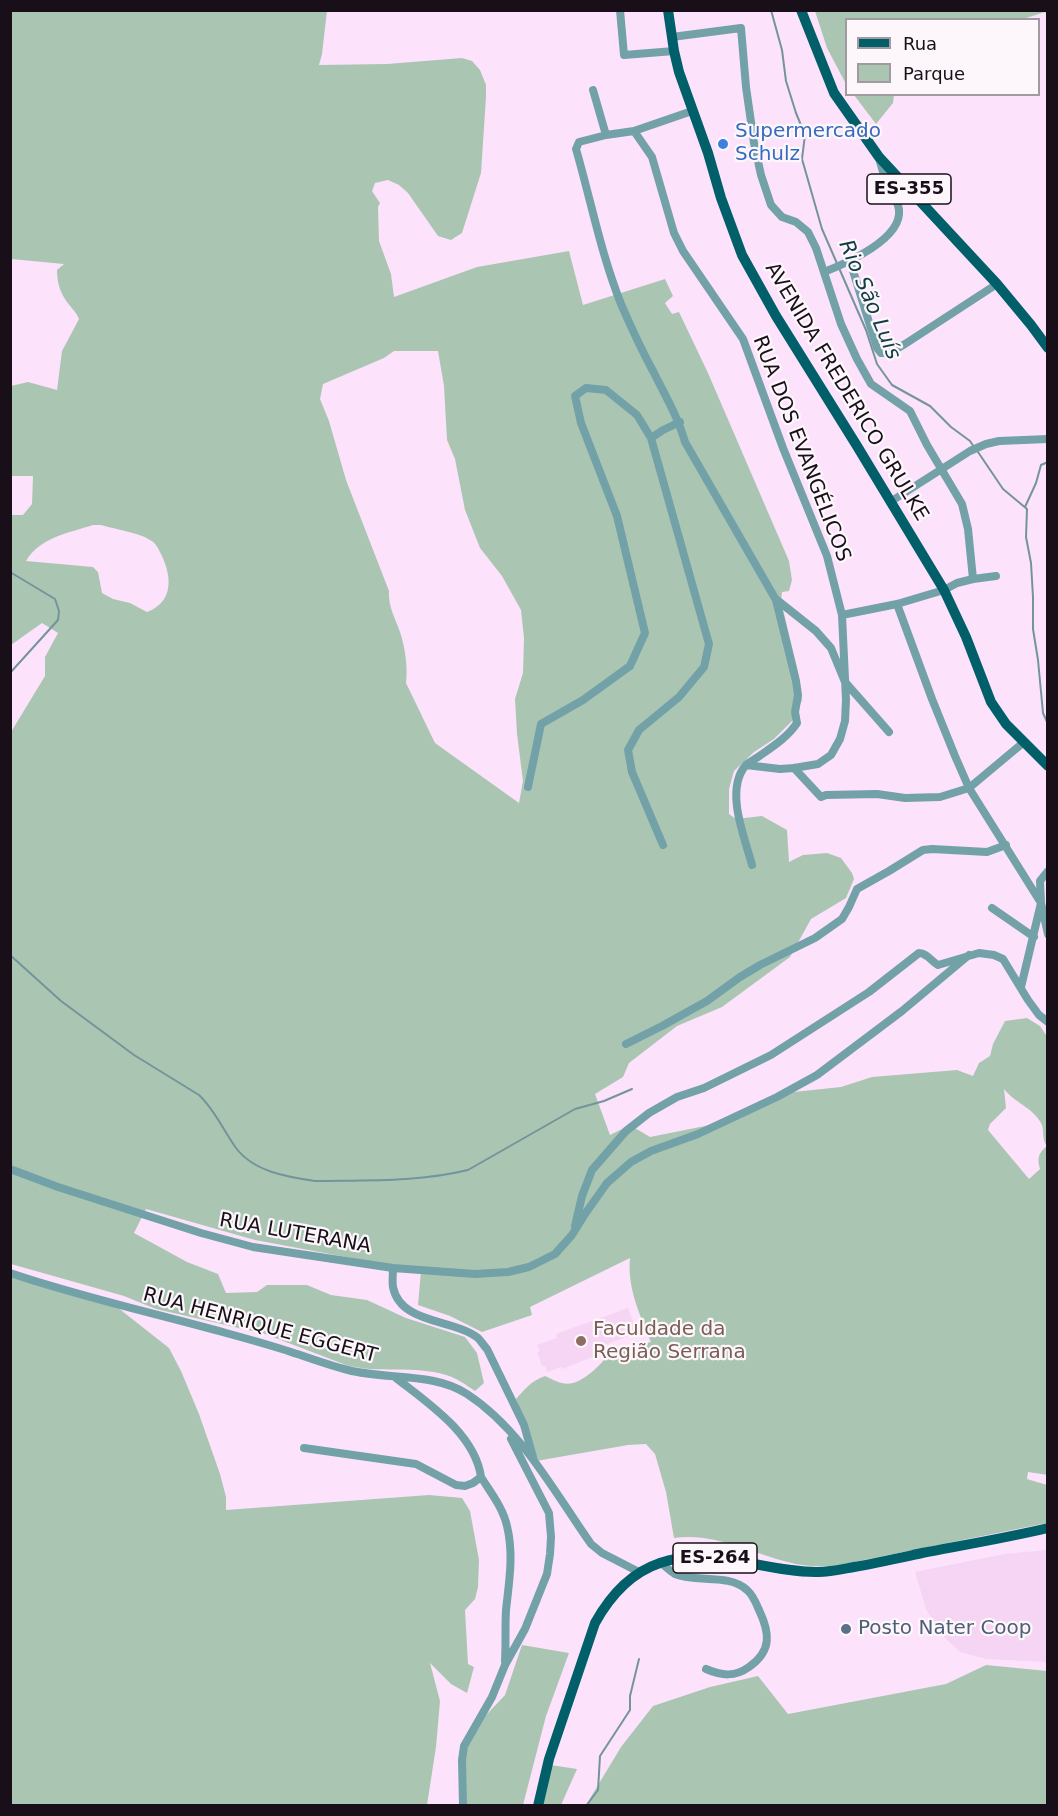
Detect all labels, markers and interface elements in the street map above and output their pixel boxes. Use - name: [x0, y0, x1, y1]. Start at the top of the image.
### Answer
- legend: [845, 18, 1040, 96]
- text: Rua: [903, 33, 937, 54]
- text: Parque: [903, 63, 965, 84]
- place label: Supermercado Schulz: [735, 120, 881, 167]
- marker: Supermercado Schulz: [716, 137, 730, 151]
- road number: ES-355: [867, 174, 951, 204]
- water label: Rio São Luís: [833, 236, 905, 364]
- street label: AVENIDA FREDERICO GRULKE: [759, 258, 933, 526]
- street label: RUA DOS EVANGÉLICOS: [747, 333, 855, 565]
- street label: RUA LUTERANA: [217, 1209, 373, 1259]
- street label: RUA HENRIQUE EGGERT: [140, 1283, 380, 1369]
- place label: Faculdade da Região Serrana: [593, 1318, 746, 1365]
- marker: Faculdade da Região Serrana: [574, 1334, 588, 1348]
- road number: ES-264: [673, 1543, 757, 1573]
- place label: Posto Nater Coop: [858, 1617, 1032, 1641]
- marker: Posto Nater Coop: [839, 1622, 853, 1636]

